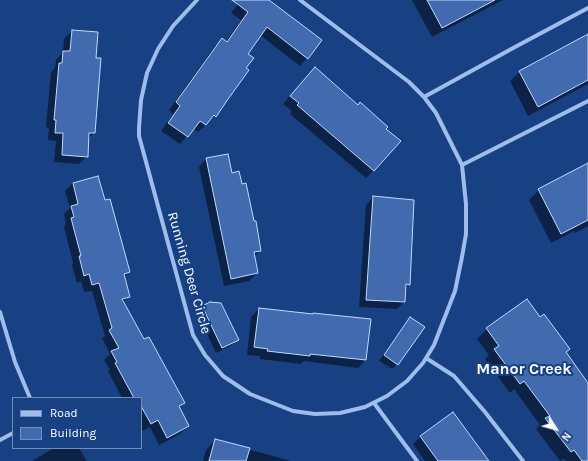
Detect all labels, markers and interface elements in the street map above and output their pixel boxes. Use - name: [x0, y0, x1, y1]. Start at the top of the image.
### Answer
- street label: Running Deer Circle: [164, 210, 214, 336]
- district label: Manor Creek: [476, 359, 572, 379]
- legend: [12, 397, 142, 449]
- text: Road: [50, 406, 78, 420]
- north arrow: [536, 409, 576, 449]
- text: Building: [50, 426, 96, 440]
- text: N: [558, 429, 574, 444]

